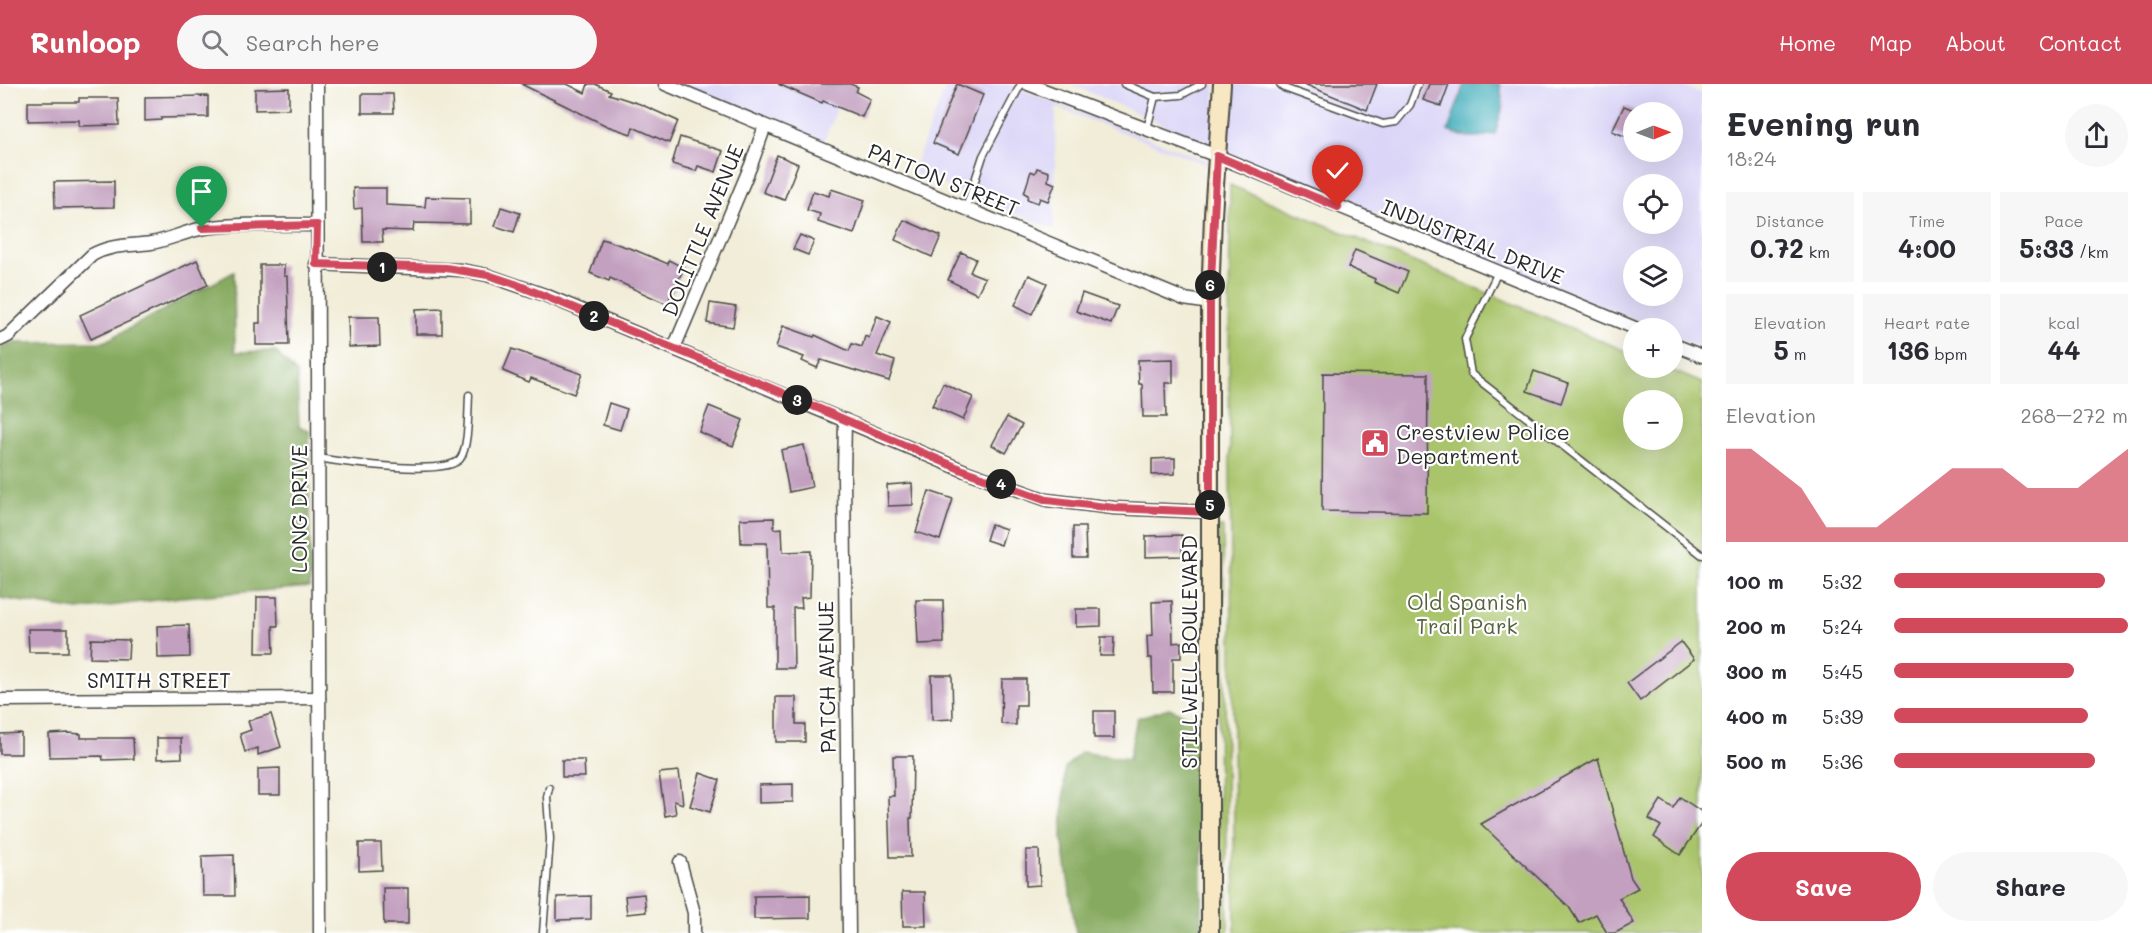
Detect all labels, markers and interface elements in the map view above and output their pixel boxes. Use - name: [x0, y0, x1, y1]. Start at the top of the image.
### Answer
- search box: [177, 15, 597, 69]
- text: Runloop: [30, 24, 141, 60]
- icon: search: [198, 26, 231, 59]
- text: Search here: [246, 28, 380, 57]
- text: Home: [1779, 29, 1836, 56]
- text: Map: [1869, 29, 1912, 56]
- text: About: [1945, 29, 2006, 56]
- text: Contact: [2039, 29, 2122, 56]
- text: Evening run: [1726, 101, 1920, 144]
- north arrow: [1623, 102, 1683, 162]
- map controls: [1623, 102, 1683, 450]
- button: share: [2065, 104, 2128, 167]
- street label: PATTON STREET: [864, 136, 1024, 222]
- street label: DOLITTLE AVENUE: [655, 140, 749, 320]
- pin: [1312, 145, 1363, 207]
- text: 18:24: [1726, 145, 1776, 171]
- icon: check: [1321, 154, 1354, 187]
- pin: [176, 166, 227, 228]
- button: locate: [1623, 174, 1683, 234]
- icon: arrive: [185, 175, 218, 208]
- street label: INDUSTRIAL DRIVE: [1378, 192, 1568, 290]
- text: Distance: [1756, 210, 1824, 231]
- text: Time: [1909, 210, 1945, 231]
- text: Pace: [2044, 210, 2084, 231]
- text: 0.72: [1750, 231, 1804, 265]
- text: 4:00: [1898, 231, 1956, 265]
- text: 5:33: [2019, 231, 2074, 265]
- text: km: [1804, 241, 1830, 262]
- text: /km: [2074, 241, 2109, 262]
- button: layers: [1623, 246, 1683, 306]
- pin: 1: [367, 252, 397, 282]
- text: 1: [378, 256, 386, 277]
- pin: 6: [1195, 270, 1225, 300]
- text: 6: [1205, 274, 1215, 295]
- pin: 2: [579, 301, 609, 331]
- text: 2: [590, 305, 598, 326]
- text: Elevation: [1754, 312, 1826, 333]
- text: Heart rate: [1884, 312, 1970, 333]
- text: kcal: [2048, 312, 2080, 333]
- button: +: [1623, 318, 1683, 378]
- text: 5: [1773, 333, 1789, 367]
- text: 136: [1887, 333, 1929, 367]
- text: 44: [2048, 333, 2080, 367]
- text: m: [1789, 343, 1807, 364]
- text: bpm: [1929, 343, 1967, 364]
- pin: 3: [782, 385, 812, 415]
- text: 3: [792, 389, 802, 410]
- button: −: [1623, 390, 1683, 450]
- text: Elevation: [1726, 402, 1816, 428]
- text: 268–272 m: [2021, 402, 2128, 428]
- place label: Crestview Police Department: [1396, 418, 1570, 469]
- public building icon: Crestview Police Department: [1359, 427, 1391, 459]
- street label: LONG DRIVE: [285, 445, 312, 573]
- pin: 4: [986, 469, 1016, 499]
- text: 4: [996, 473, 1006, 494]
- pin: 5: [1195, 490, 1225, 520]
- text: 5: [1205, 494, 1215, 515]
- street label: STILLWELL BOULEVARD: [1175, 535, 1202, 769]
- text: 100 m: [1726, 568, 1784, 594]
- text: 5:32: [1822, 568, 1863, 594]
- park label: Old Spanish Trail Park: [1407, 588, 1527, 639]
- street label: PATCH AVENUE: [811, 601, 841, 753]
- text: 200 m: [1726, 613, 1786, 639]
- text: 5:24: [1822, 613, 1863, 639]
- text: 300 m: [1726, 658, 1787, 684]
- text: 5:45: [1822, 658, 1863, 684]
- street label: SMITH STREET: [87, 666, 231, 693]
- text: 400 m: [1726, 703, 1787, 729]
- text: 5:39: [1822, 703, 1863, 729]
- text: 500 m: [1726, 748, 1786, 774]
- text: 5:36: [1822, 748, 1864, 774]
- button: Save: [1726, 852, 1921, 921]
- button: Share: [1933, 852, 2128, 921]

